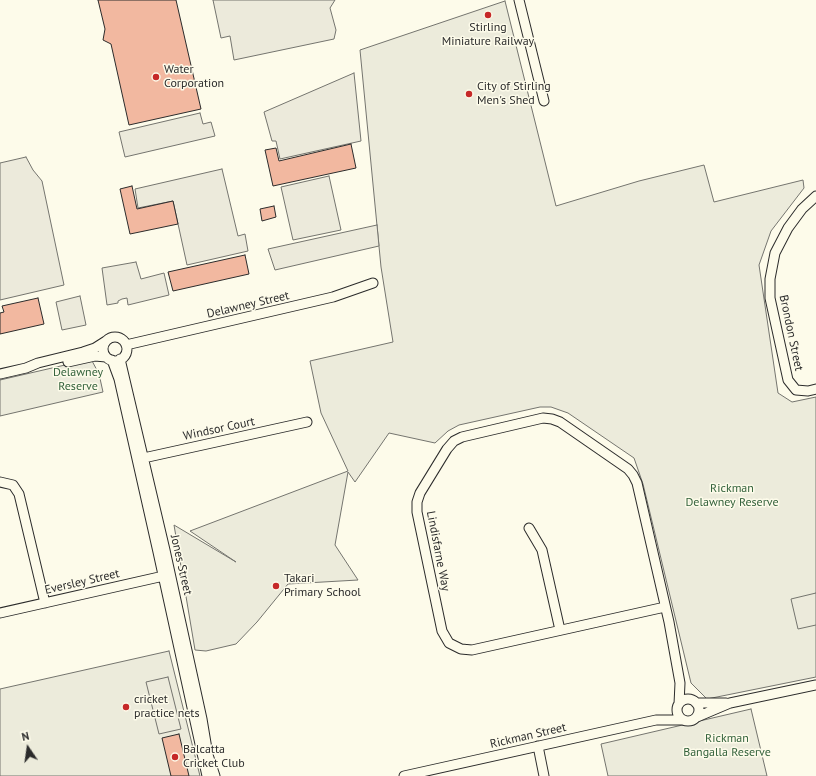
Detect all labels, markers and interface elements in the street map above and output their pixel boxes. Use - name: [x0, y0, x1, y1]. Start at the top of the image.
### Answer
- marker: Stirling Miniature Railway: [483, 10, 493, 20]
- place label: Stirling Miniature Railway: [442, 21, 534, 49]
- place label: Water Corporation: [164, 63, 224, 91]
- marker: Water Corporation: [151, 72, 161, 82]
- place label: City of Stirling Men's Shed: [477, 80, 551, 108]
- marker: City of Stirling Men's Shed: [464, 89, 474, 99]
- street label: Delawney Street: [205, 289, 291, 321]
- street label: Brondon Street: [776, 294, 806, 372]
- park label: Delawney Reserve: [53, 366, 103, 394]
- street label: Windsor Court: [182, 414, 256, 444]
- park label: Rickman Delawney Reserve: [685, 482, 779, 510]
- street label: Lindisfarne Way: [423, 510, 453, 592]
- street label: Jones Street: [167, 533, 195, 597]
- street label: Eversley Street: [43, 566, 121, 598]
- place label: Takari Primary School: [284, 572, 361, 600]
- marker: Takari Primary School: [271, 581, 281, 591]
- place label: cricket practice nets: [134, 693, 199, 721]
- marker: cricket practice nets: [121, 702, 131, 712]
- street label: Rickman Street: [489, 720, 567, 752]
- north arrow: [8, 728, 48, 768]
- text: N: [20, 729, 30, 744]
- park label: Rickman Bangalla Reserve: [683, 732, 771, 760]
- place label: Balcatta Cricket Club: [183, 743, 245, 771]
- marker: Balcatta Cricket Club: [170, 752, 180, 762]

